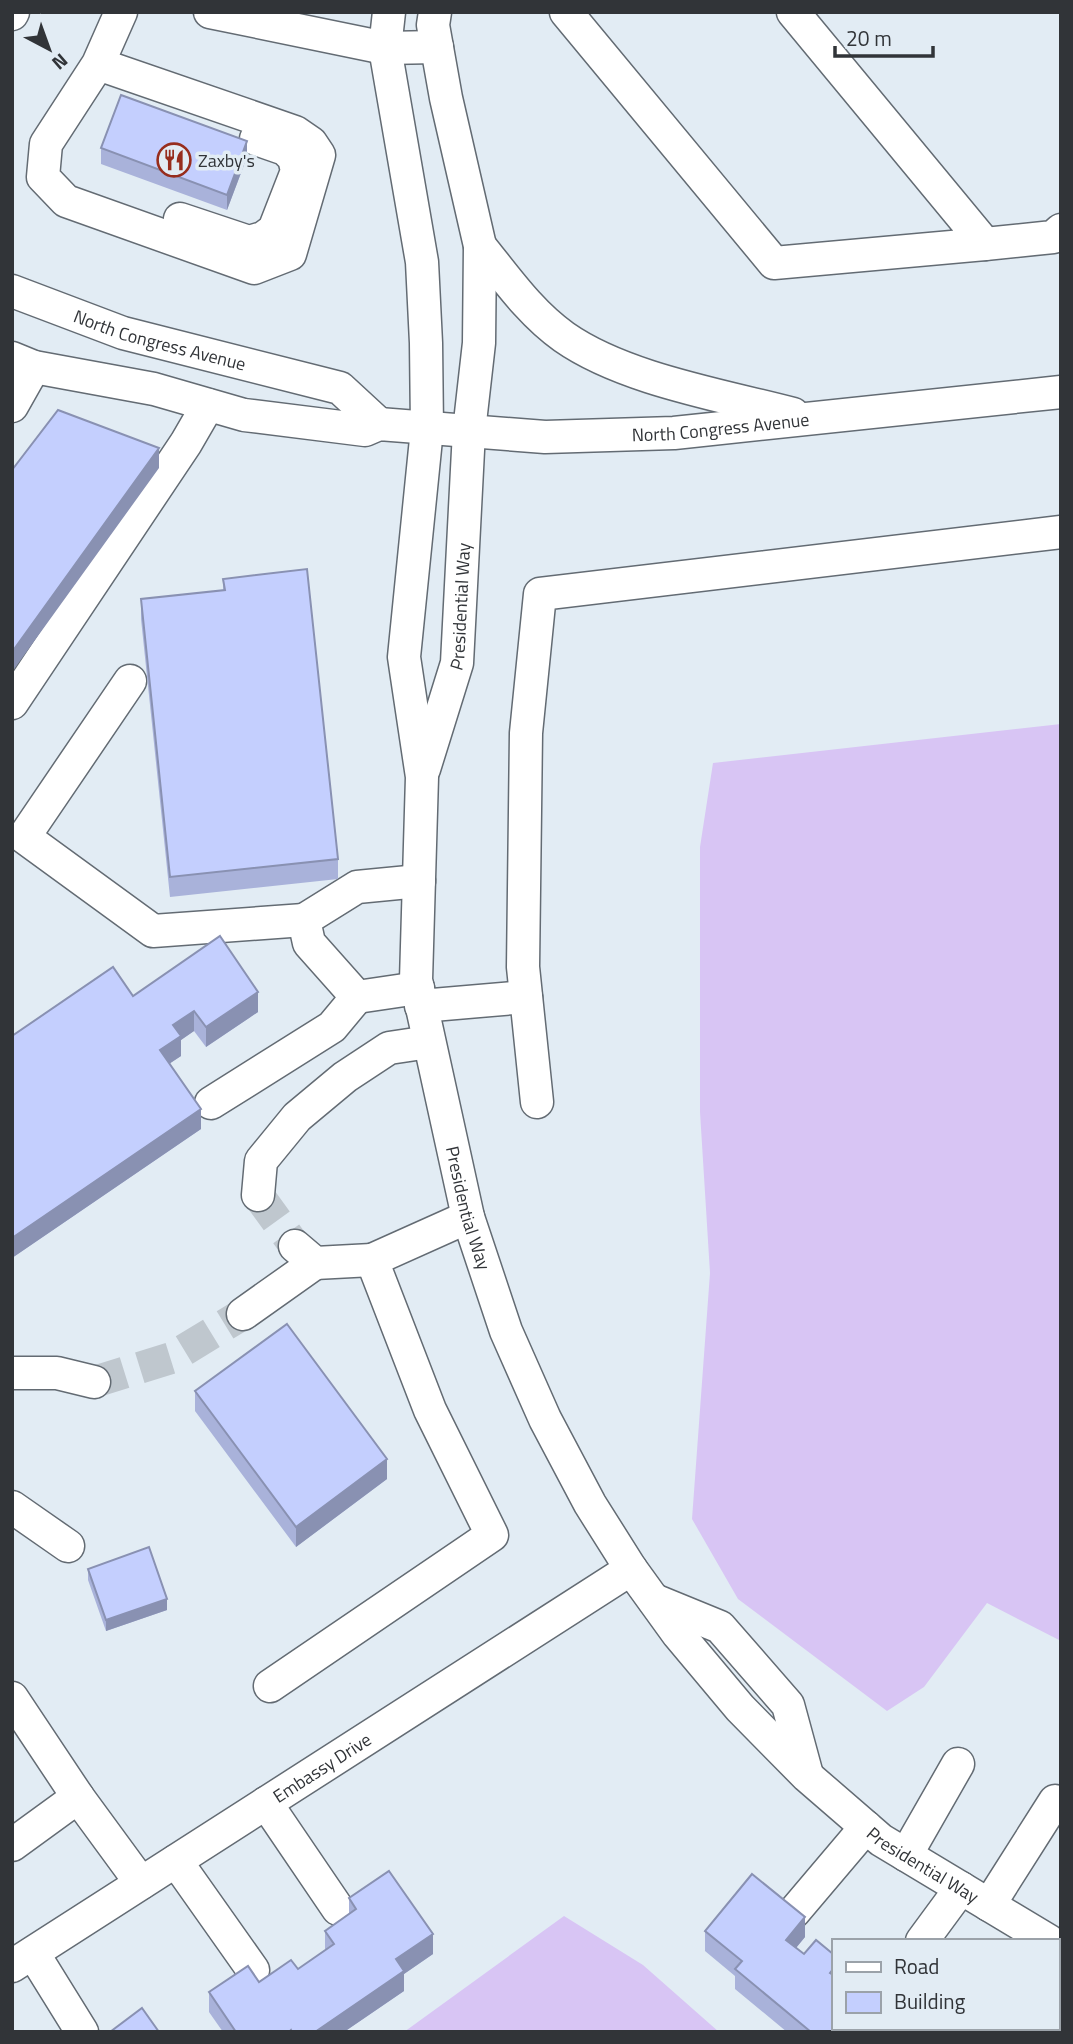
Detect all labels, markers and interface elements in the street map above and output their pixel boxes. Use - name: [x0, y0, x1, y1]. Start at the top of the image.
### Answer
- north arrow: [14, 14, 84, 84]
- scale bar: [835, 14, 933, 58]
- text: 20 m: [846, 22, 892, 54]
- text: N: [46, 47, 75, 77]
- restaurant icon: Zaxby's: [155, 141, 193, 179]
- place label: Zaxby's: [198, 147, 255, 174]
- street label: North Congress Avenue: [70, 302, 249, 377]
- street label: North Congress Avenue: [631, 405, 811, 448]
- street label: Presidential Way: [442, 542, 477, 673]
- street label: Presidential Way: [439, 1143, 498, 1274]
- street label: Embassy Drive: [267, 1726, 376, 1809]
- street label: Presidential Way: [861, 1820, 985, 1910]
- legend: [832, 1939, 1059, 2030]
- text: Road: [894, 1950, 939, 1982]
- text: Building: [894, 1985, 966, 2017]

